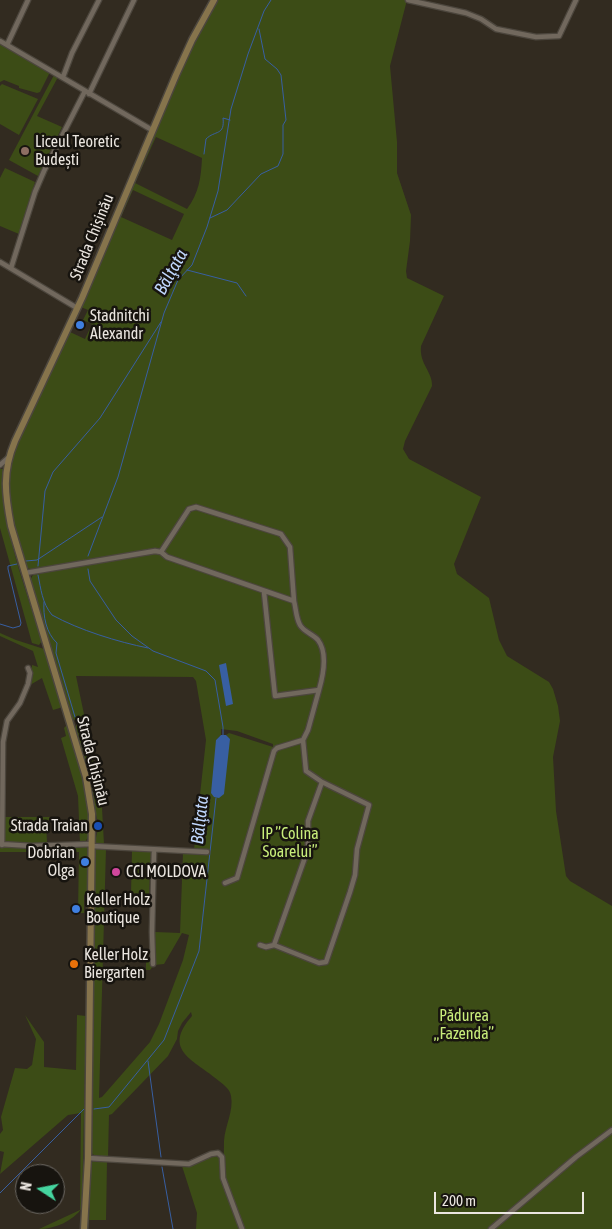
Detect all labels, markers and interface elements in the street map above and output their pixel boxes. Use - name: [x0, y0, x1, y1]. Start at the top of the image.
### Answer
- place label: Liceul Teoretic Budești: [35, 132, 119, 170]
- marker: Liceul Teoretic Budești: [19, 145, 31, 157]
- street label: Strada Chișinău: [66, 191, 118, 283]
- water label: Bălţata: [150, 246, 192, 298]
- place label: Stadnitchi Alexandr: [90, 306, 150, 344]
- marker: Stadnitchi Alexandr: [74, 319, 86, 331]
- street label: Strada Chișinău: [73, 714, 113, 808]
- water label: Bălţata: [187, 795, 213, 845]
- place label: Strada Traian: [11, 816, 88, 836]
- marker: Strada Traian: [92, 820, 104, 832]
- park label: IP ”Colina Soarelui”: [261, 824, 319, 862]
- place label: Dobrian Olga: [27, 843, 75, 881]
- marker: Dobrian Olga: [79, 856, 91, 868]
- place label: CCI MOLDOVA: [126, 862, 206, 882]
- marker: CCI MOLDOVA: [110, 866, 122, 878]
- place label: Keller Holz Boutique: [86, 890, 150, 928]
- marker: Keller Holz Boutique: [70, 903, 82, 915]
- place label: Keller Holz Biergarten: [84, 945, 148, 983]
- marker: Keller Holz Biergarten: [68, 958, 80, 970]
- park label: Pădurea „Fazenda”: [434, 1006, 494, 1044]
- north arrow: [15, 1164, 65, 1214]
- text: N: [18, 1181, 35, 1192]
- scale bar: [437, 1182, 587, 1214]
- text: 200 m: [442, 1192, 476, 1209]

